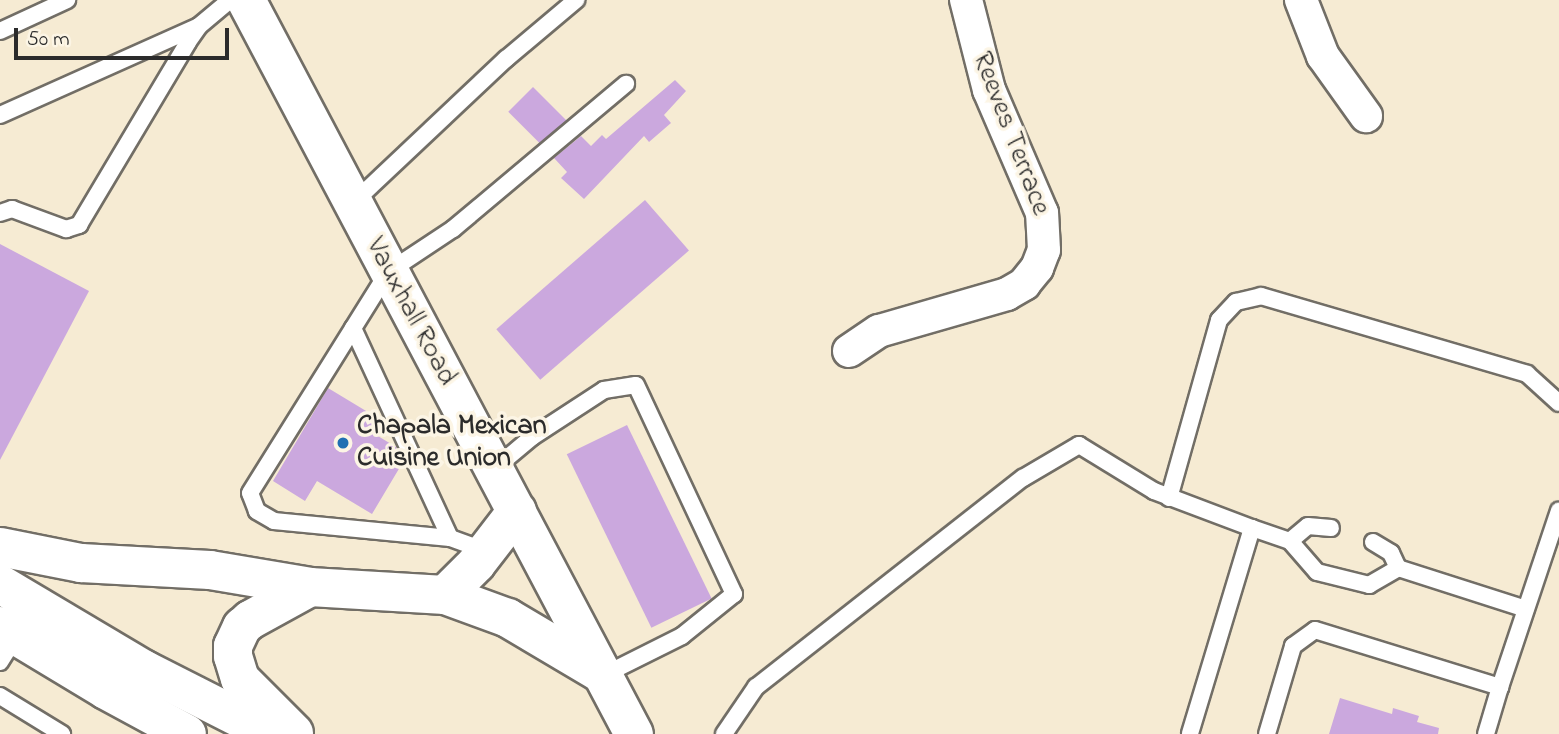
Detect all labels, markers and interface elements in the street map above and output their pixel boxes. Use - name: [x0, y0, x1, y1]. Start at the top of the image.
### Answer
- scale bar: [18, 14, 233, 58]
- text: 50 m: [27, 25, 70, 55]
- street label: Reeves Terrace: [963, 48, 1057, 220]
- street label: Vauxhall Road: [357, 232, 463, 392]
- place label: Chapala Mexican Cuisine Union: [357, 410, 546, 476]
- marker: Chapala Mexican Cuisine Union: [335, 435, 351, 451]

